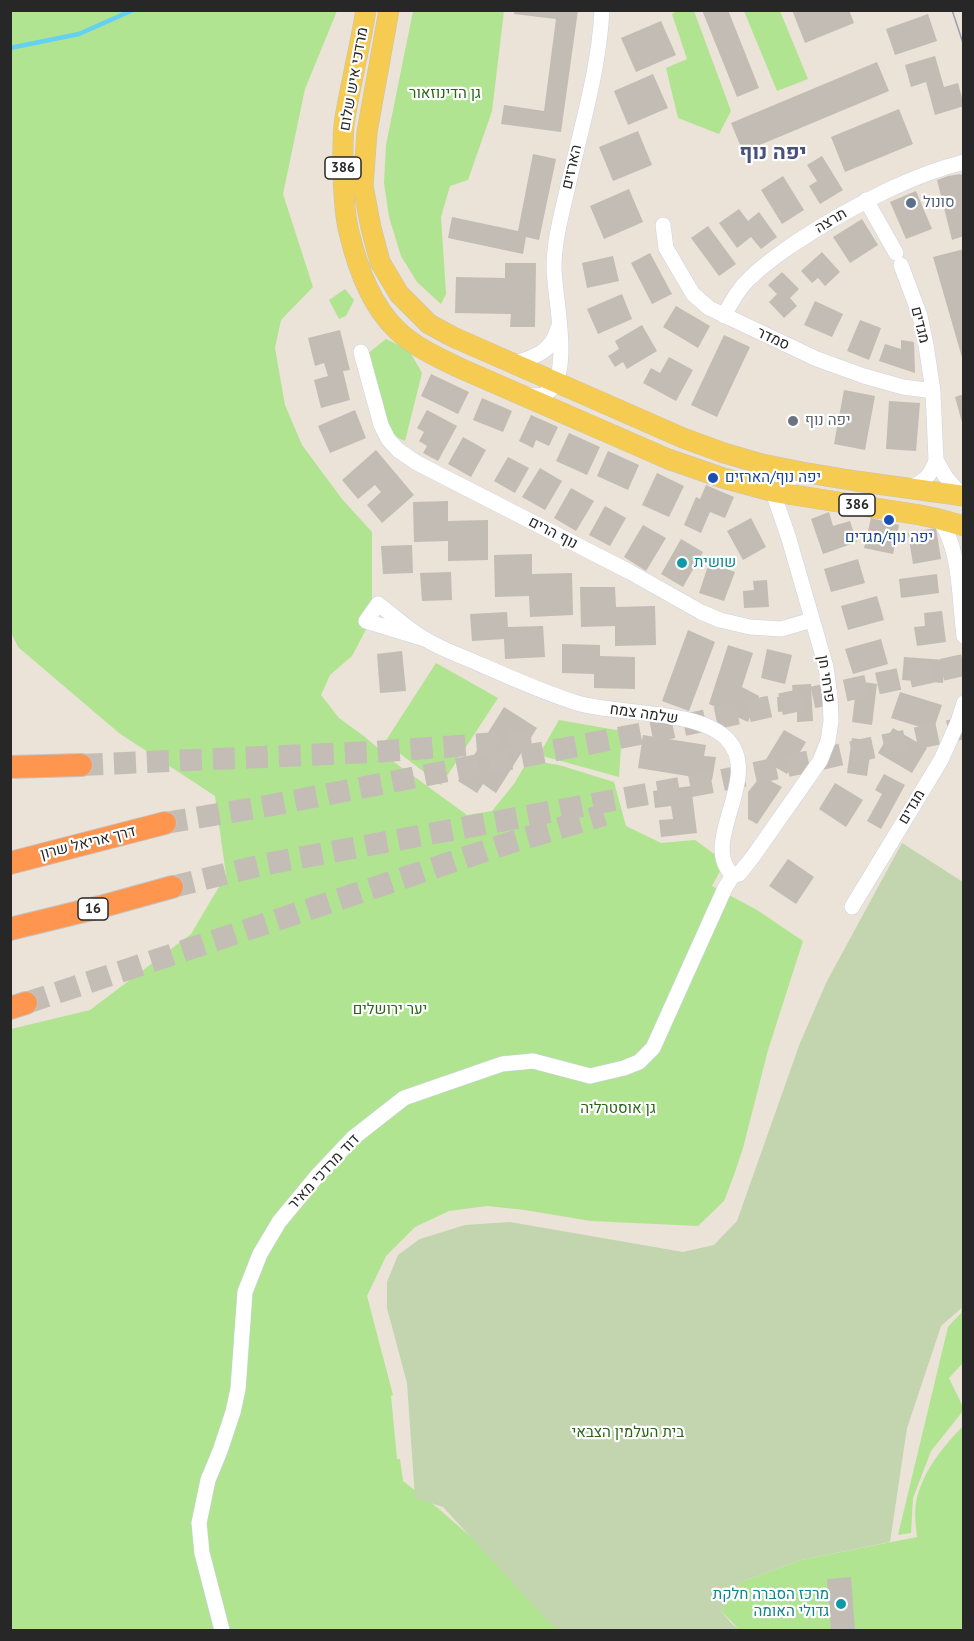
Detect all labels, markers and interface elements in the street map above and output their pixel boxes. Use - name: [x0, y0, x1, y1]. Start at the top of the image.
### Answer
- street label: מרדכי איש שלום: [336, 26, 372, 132]
- park label: גן הדינוזאור: [409, 85, 481, 103]
- district label: יפה נוף: [739, 140, 807, 166]
- street label: הארזים: [558, 143, 586, 191]
- road number: 386: [325, 157, 361, 179]
- place label: סונול: [923, 194, 955, 212]
- marker: סונול: [904, 196, 918, 210]
- street label: תרצה: [812, 205, 850, 237]
- street label: מגדים: [907, 305, 933, 345]
- street label: סמדר: [754, 324, 792, 354]
- place label: יפה נוף: [805, 412, 851, 430]
- marker: יפה נוף: [786, 414, 800, 428]
- place label: יפה נוף/הארזים: [725, 469, 821, 487]
- marker: יפה נוף/הארזים: [706, 471, 720, 485]
- road number: 386: [839, 494, 875, 516]
- street label: נוף הרים: [525, 513, 581, 553]
- marker: יפה נוף/מגדים: [882, 513, 896, 527]
- place label: יפה נוף/מגדים: [845, 529, 933, 547]
- place label: שושית: [694, 554, 736, 572]
- marker: שושית: [675, 556, 689, 570]
- street label: פרחי חן: [813, 654, 839, 704]
- street label: שלמה צמח: [609, 700, 679, 728]
- street label: מגדים: [895, 786, 929, 828]
- street label: דרך אריאל שרון: [39, 822, 137, 864]
- road number: 16: [78, 898, 108, 920]
- park label: יער ירושלים: [353, 1001, 427, 1019]
- park label: גן אוסטרליה: [580, 1100, 656, 1118]
- street label: דוד מרדכי מאיר: [285, 1131, 363, 1213]
- park label: בית העלמין הצבאי: [572, 1424, 684, 1442]
- place label: מרכז הסברה חלקת גדולי האומה: [713, 1586, 829, 1621]
- marker: מרכז הסברה חלקת גדולי האומה: [834, 1597, 848, 1611]

